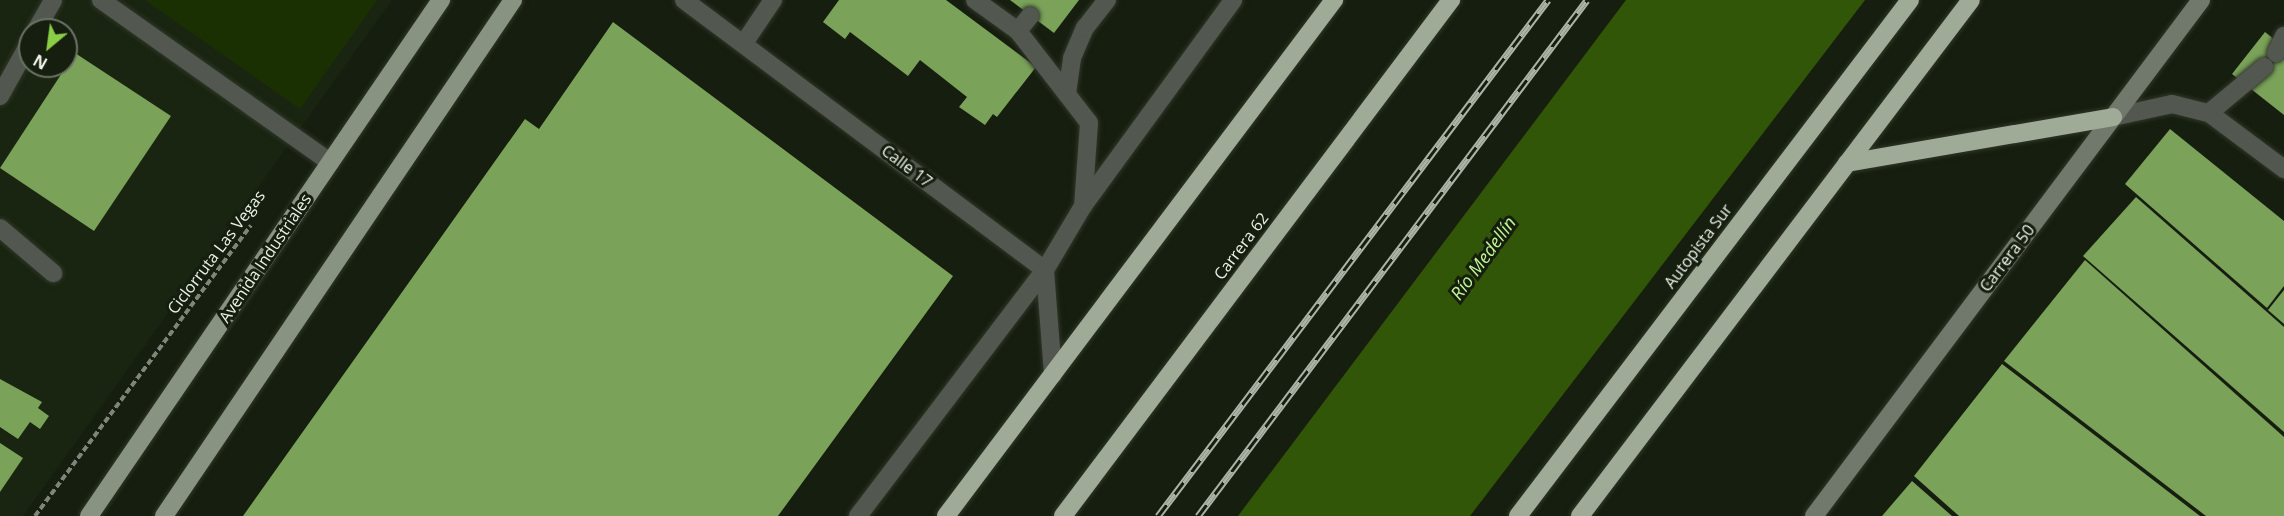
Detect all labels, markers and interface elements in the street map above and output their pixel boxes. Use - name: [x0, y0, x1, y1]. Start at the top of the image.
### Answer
- north arrow: [18, 18, 78, 78]
- text: N: [29, 49, 51, 75]
- street label: Calle 17: [878, 141, 936, 191]
- street label: Ciclorruta Las Vegas: [163, 186, 269, 318]
- street label: Avenida Industriales: [215, 190, 315, 326]
- street label: Autopista Sur: [1660, 200, 1736, 292]
- street label: Carrera 62: [1210, 209, 1272, 283]
- water label: Río Medellín: [1446, 212, 1520, 304]
- street label: Carrera 50: [1976, 221, 2038, 295]

